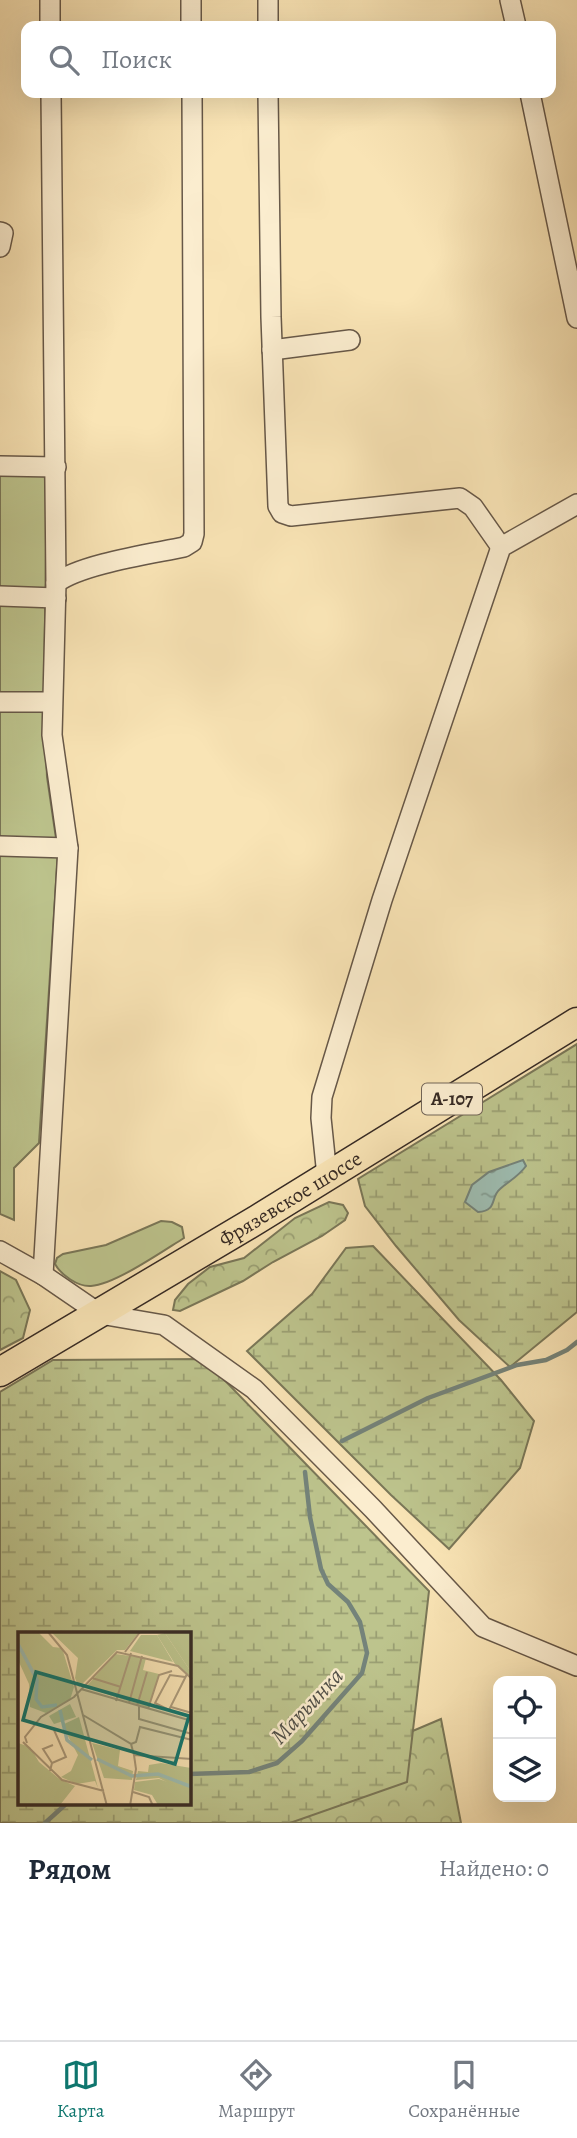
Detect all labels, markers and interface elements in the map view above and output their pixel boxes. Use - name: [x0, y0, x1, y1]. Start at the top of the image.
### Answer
- search box: [21, 21, 556, 98]
- icon: search: [45, 41, 83, 79]
- text: Поиск: [101, 42, 172, 77]
- road number: А-107: [422, 1084, 482, 1114]
- street label: Фрязевское шоссе: [213, 1144, 367, 1253]
- inset map: [18, 1632, 191, 1806]
- water label: Марьинка: [264, 1661, 351, 1751]
- map controls: [493, 1676, 556, 1802]
- button: locate: [493, 1676, 556, 1739]
- button: layers: [493, 1739, 556, 1802]
- text: Рядом: [28, 1849, 111, 1889]
- text: Найдено: 0: [439, 1853, 549, 1884]
- tab: Карта: [57, 2056, 105, 2124]
- tab: Маршрут: [218, 2056, 295, 2124]
- tab: Сохранённые: [408, 2056, 520, 2124]

